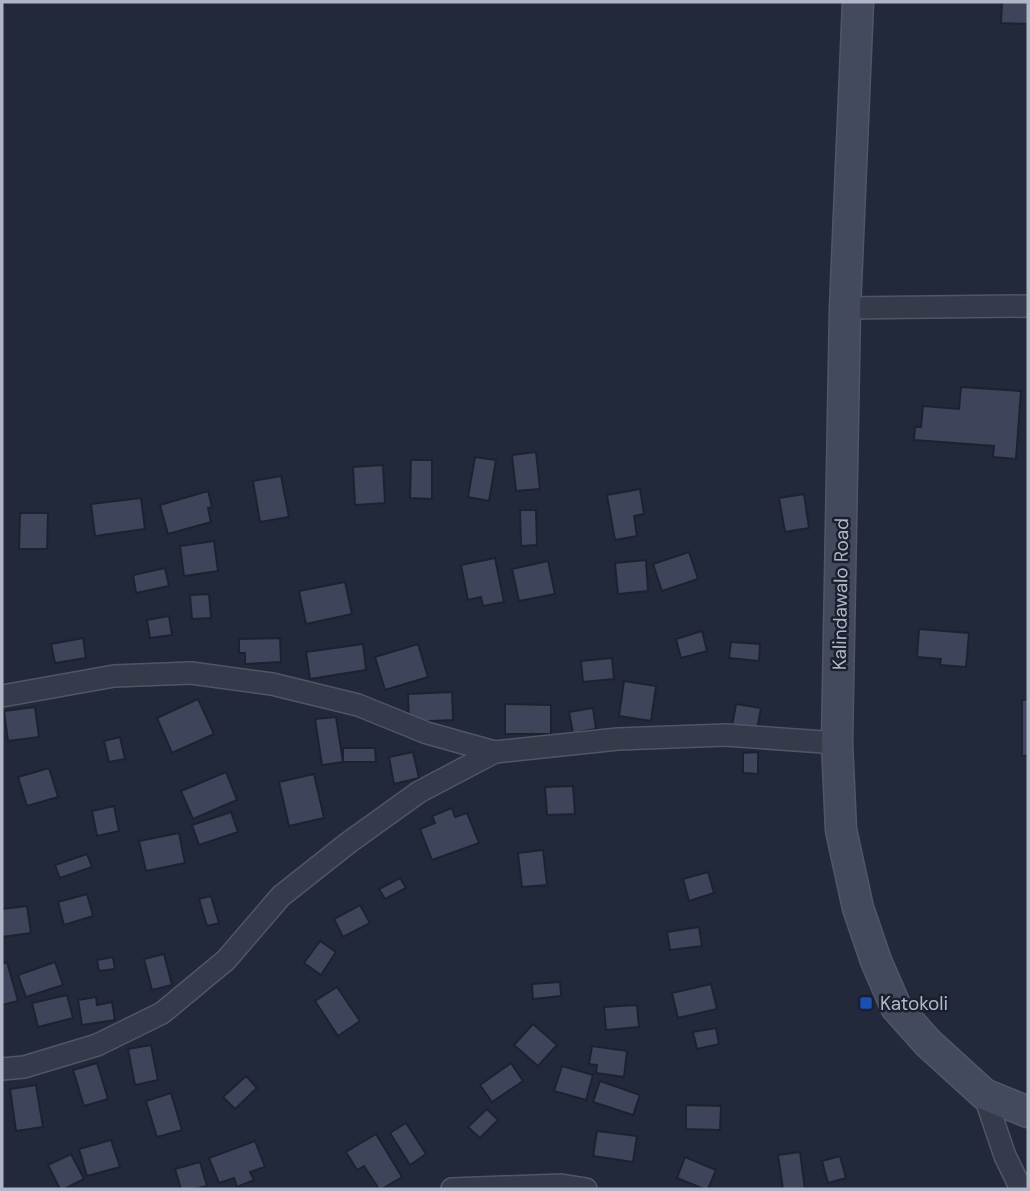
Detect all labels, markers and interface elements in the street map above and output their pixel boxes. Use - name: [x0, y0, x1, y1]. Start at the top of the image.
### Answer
- street label: Kalindawalo Road: [827, 518, 854, 670]
- place label: Katokoli: [880, 991, 948, 1016]
- marker: Katokoli: [858, 995, 874, 1011]

